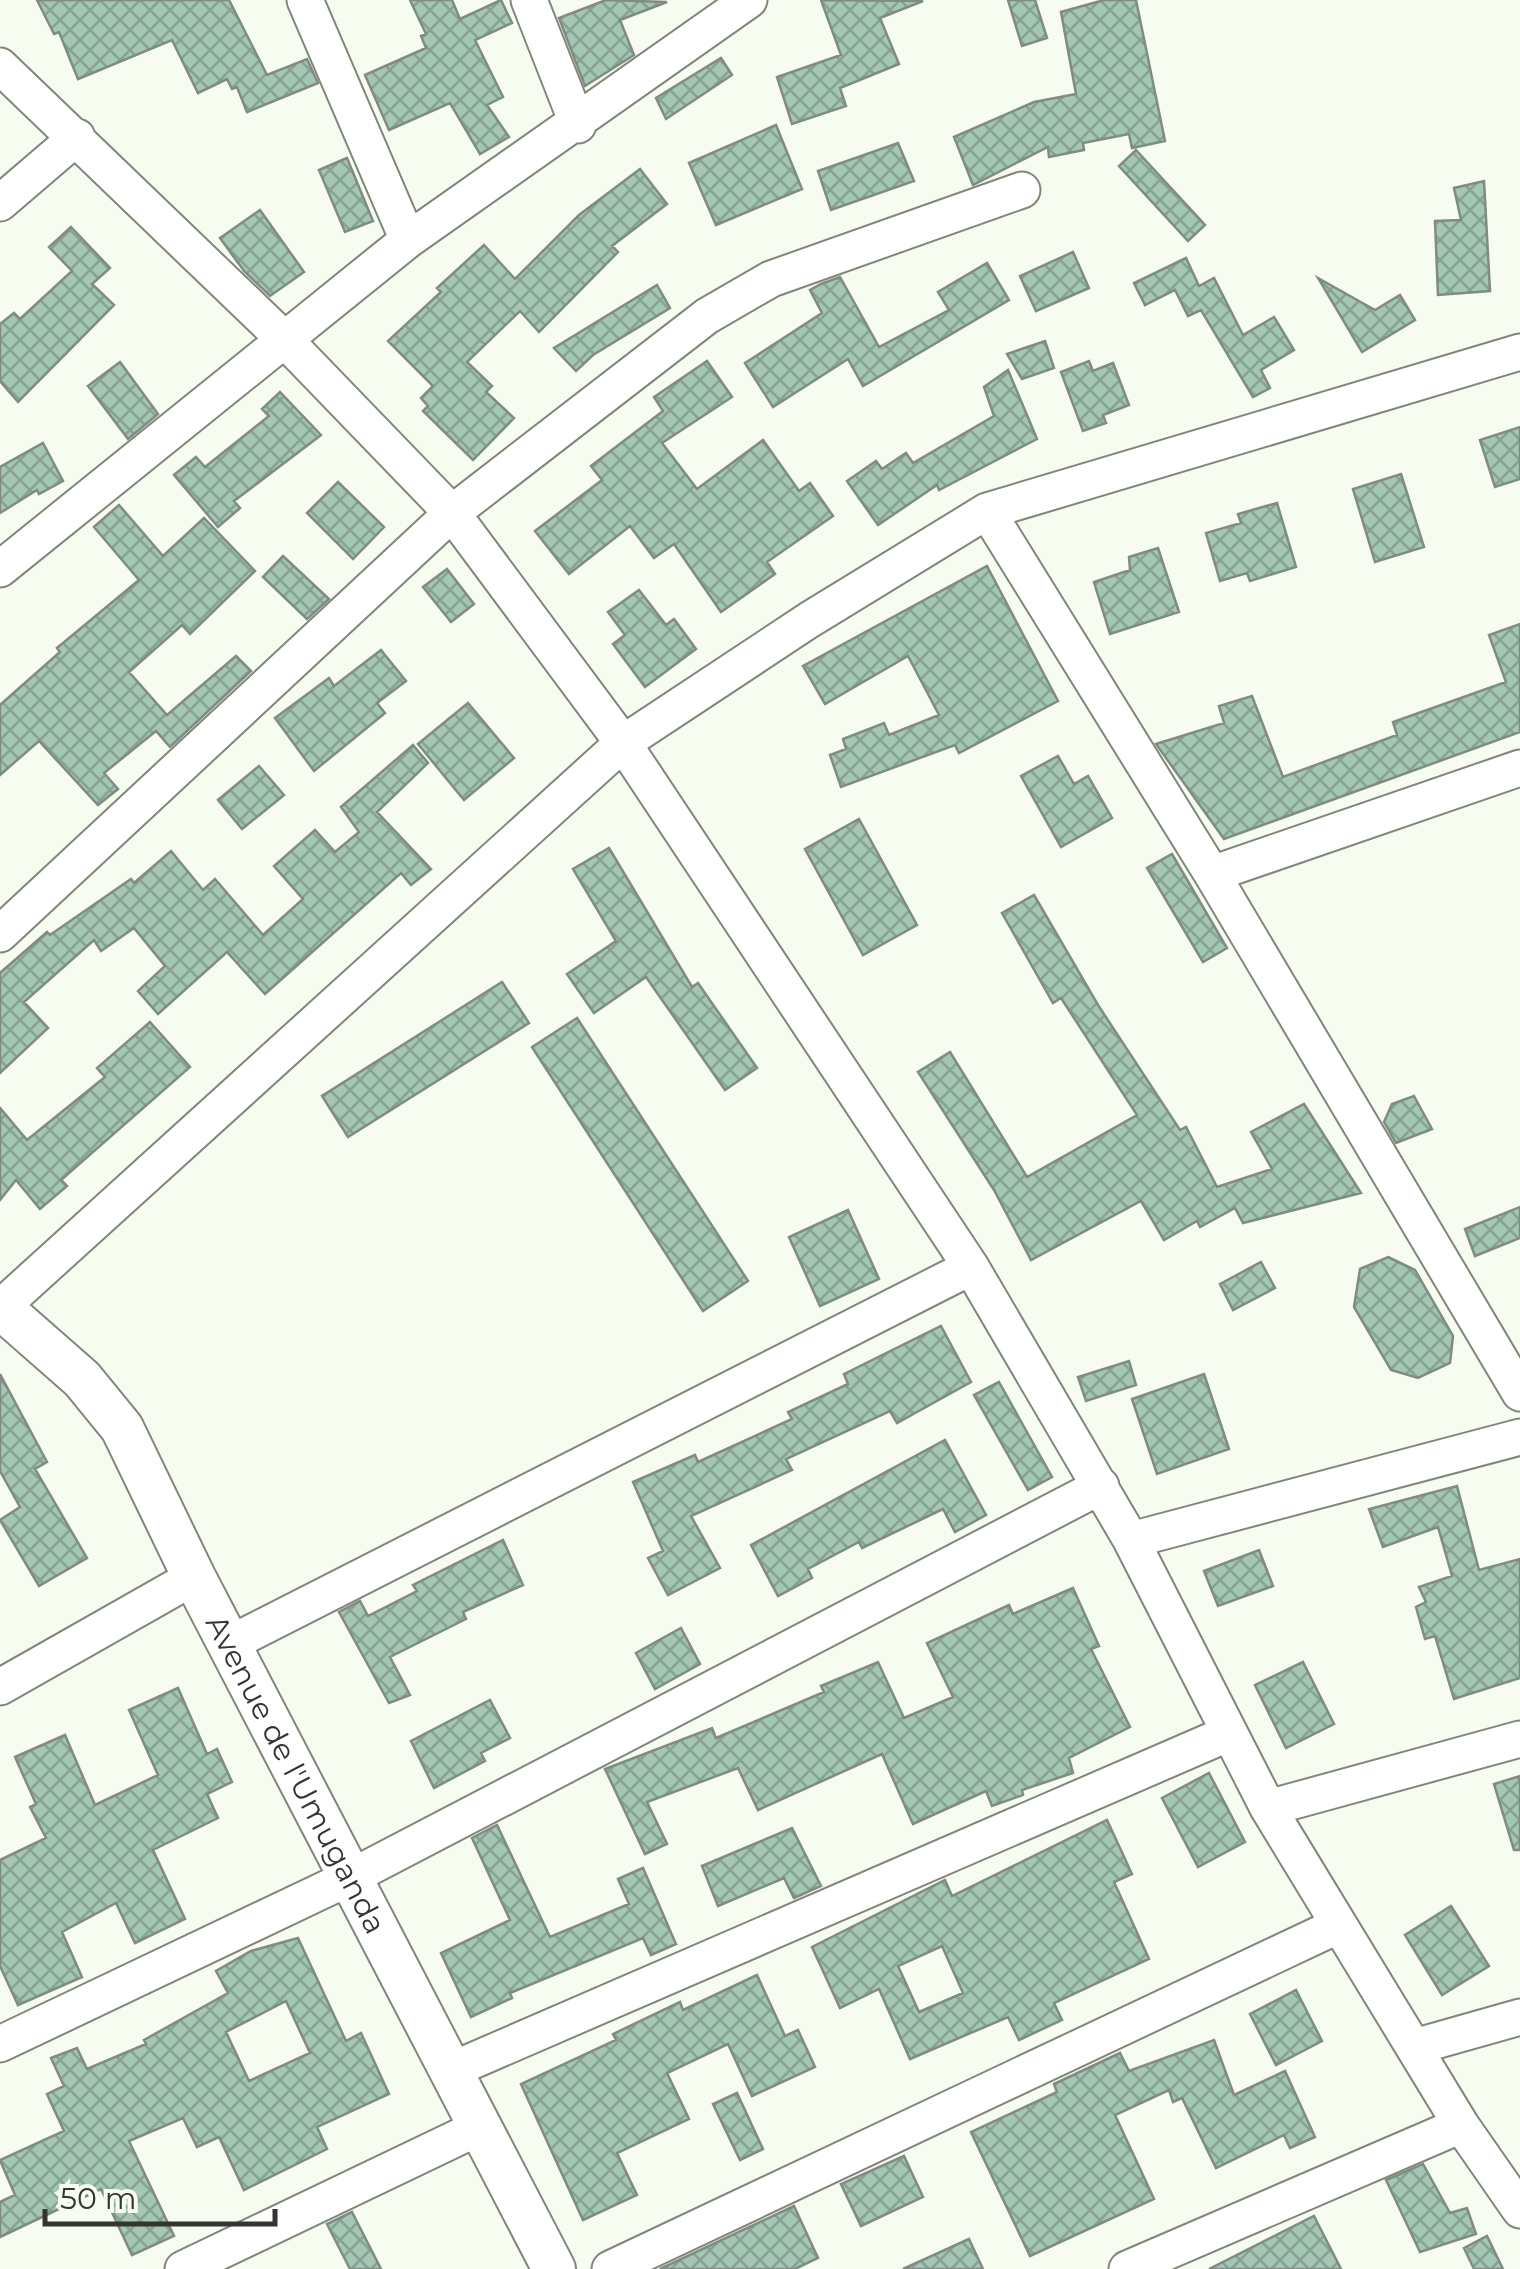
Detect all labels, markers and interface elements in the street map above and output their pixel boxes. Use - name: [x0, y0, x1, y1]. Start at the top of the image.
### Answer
- street label: Avenue de l'Umuganda: [198, 1609, 395, 1940]
- scale bar: [45, 2164, 275, 2226]
- text: 50 m: [60, 2180, 137, 2217]

